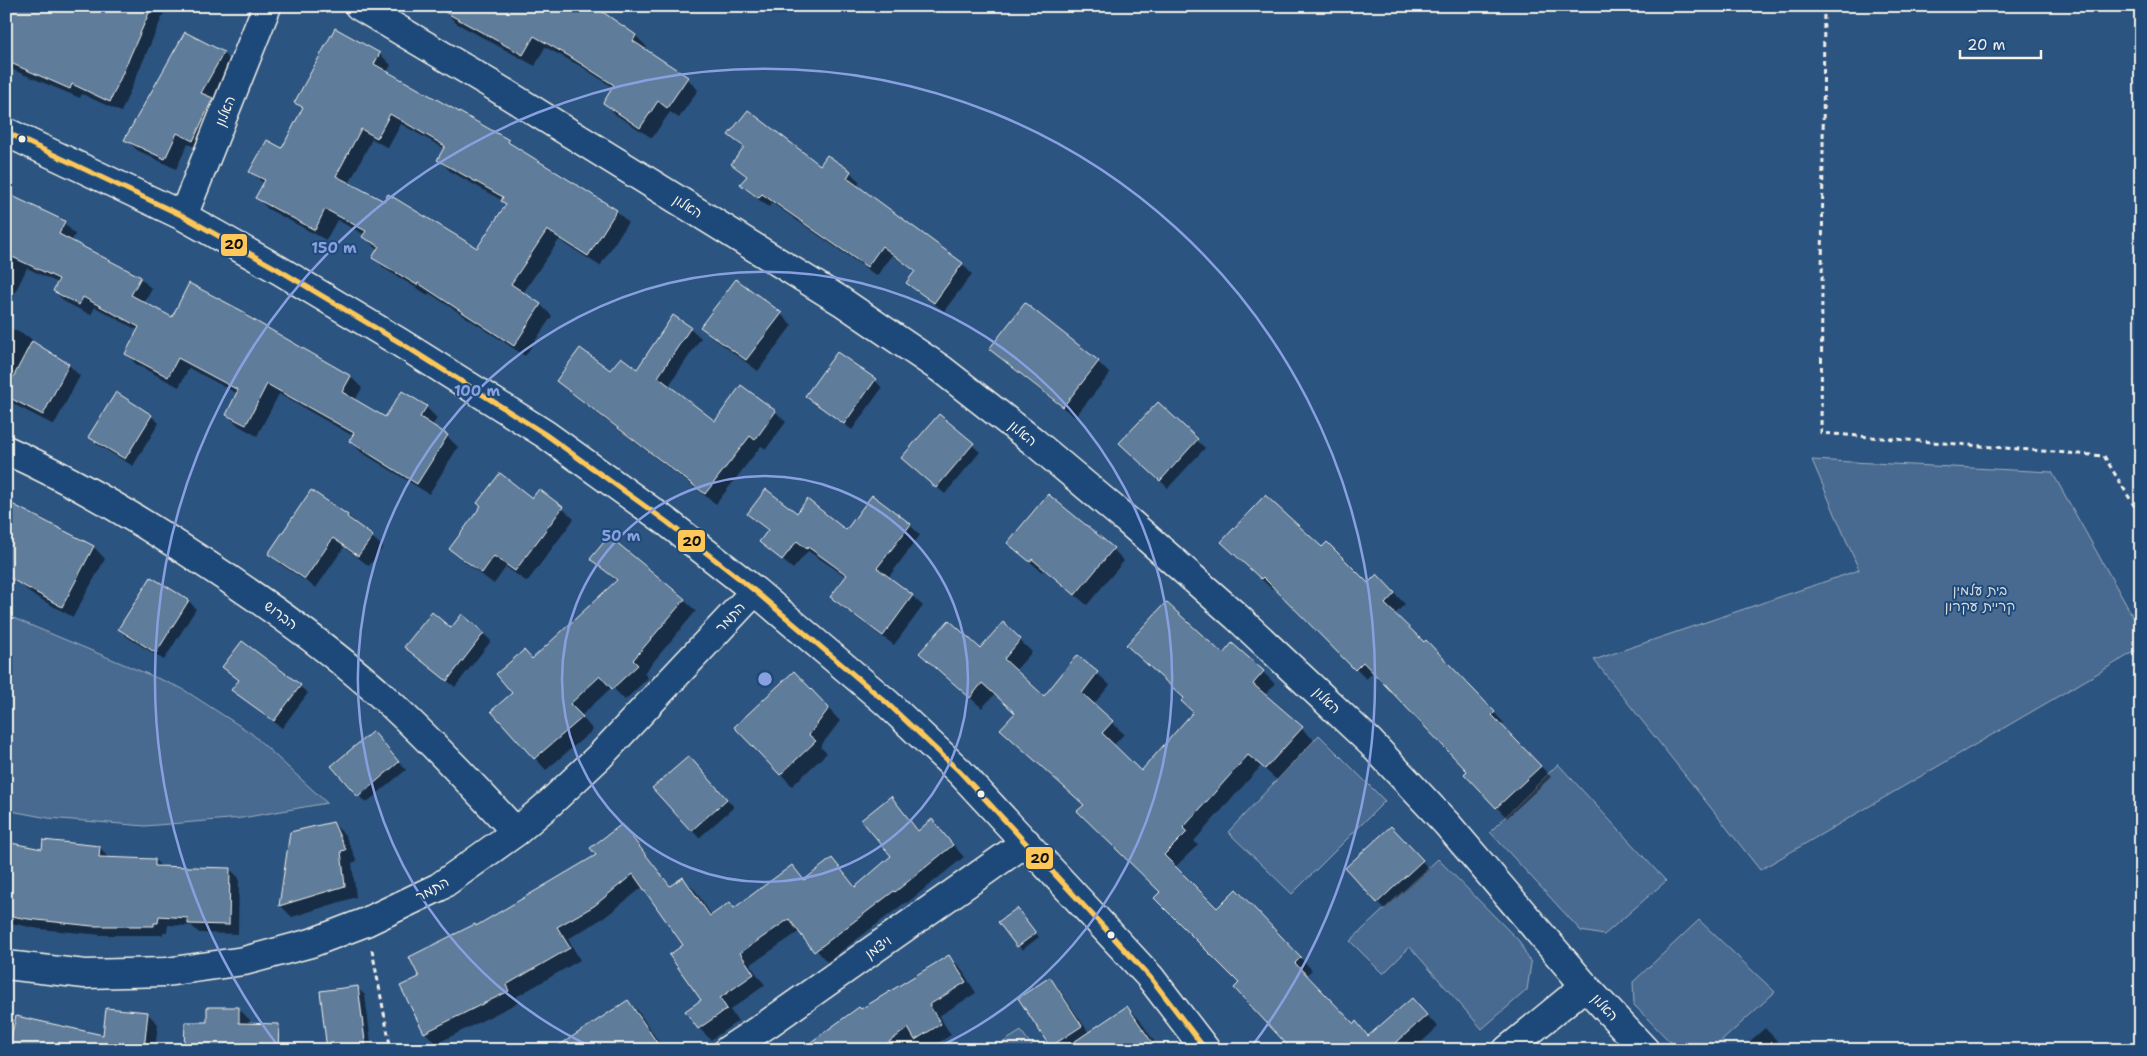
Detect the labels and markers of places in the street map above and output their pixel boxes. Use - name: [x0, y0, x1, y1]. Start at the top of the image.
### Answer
- unlabelled marker: [17, 134, 27, 144]
- centre of rings: [756, 670, 774, 688]
- unlabelled marker: [976, 789, 986, 799]
- unlabelled marker: [1106, 930, 1116, 940]

